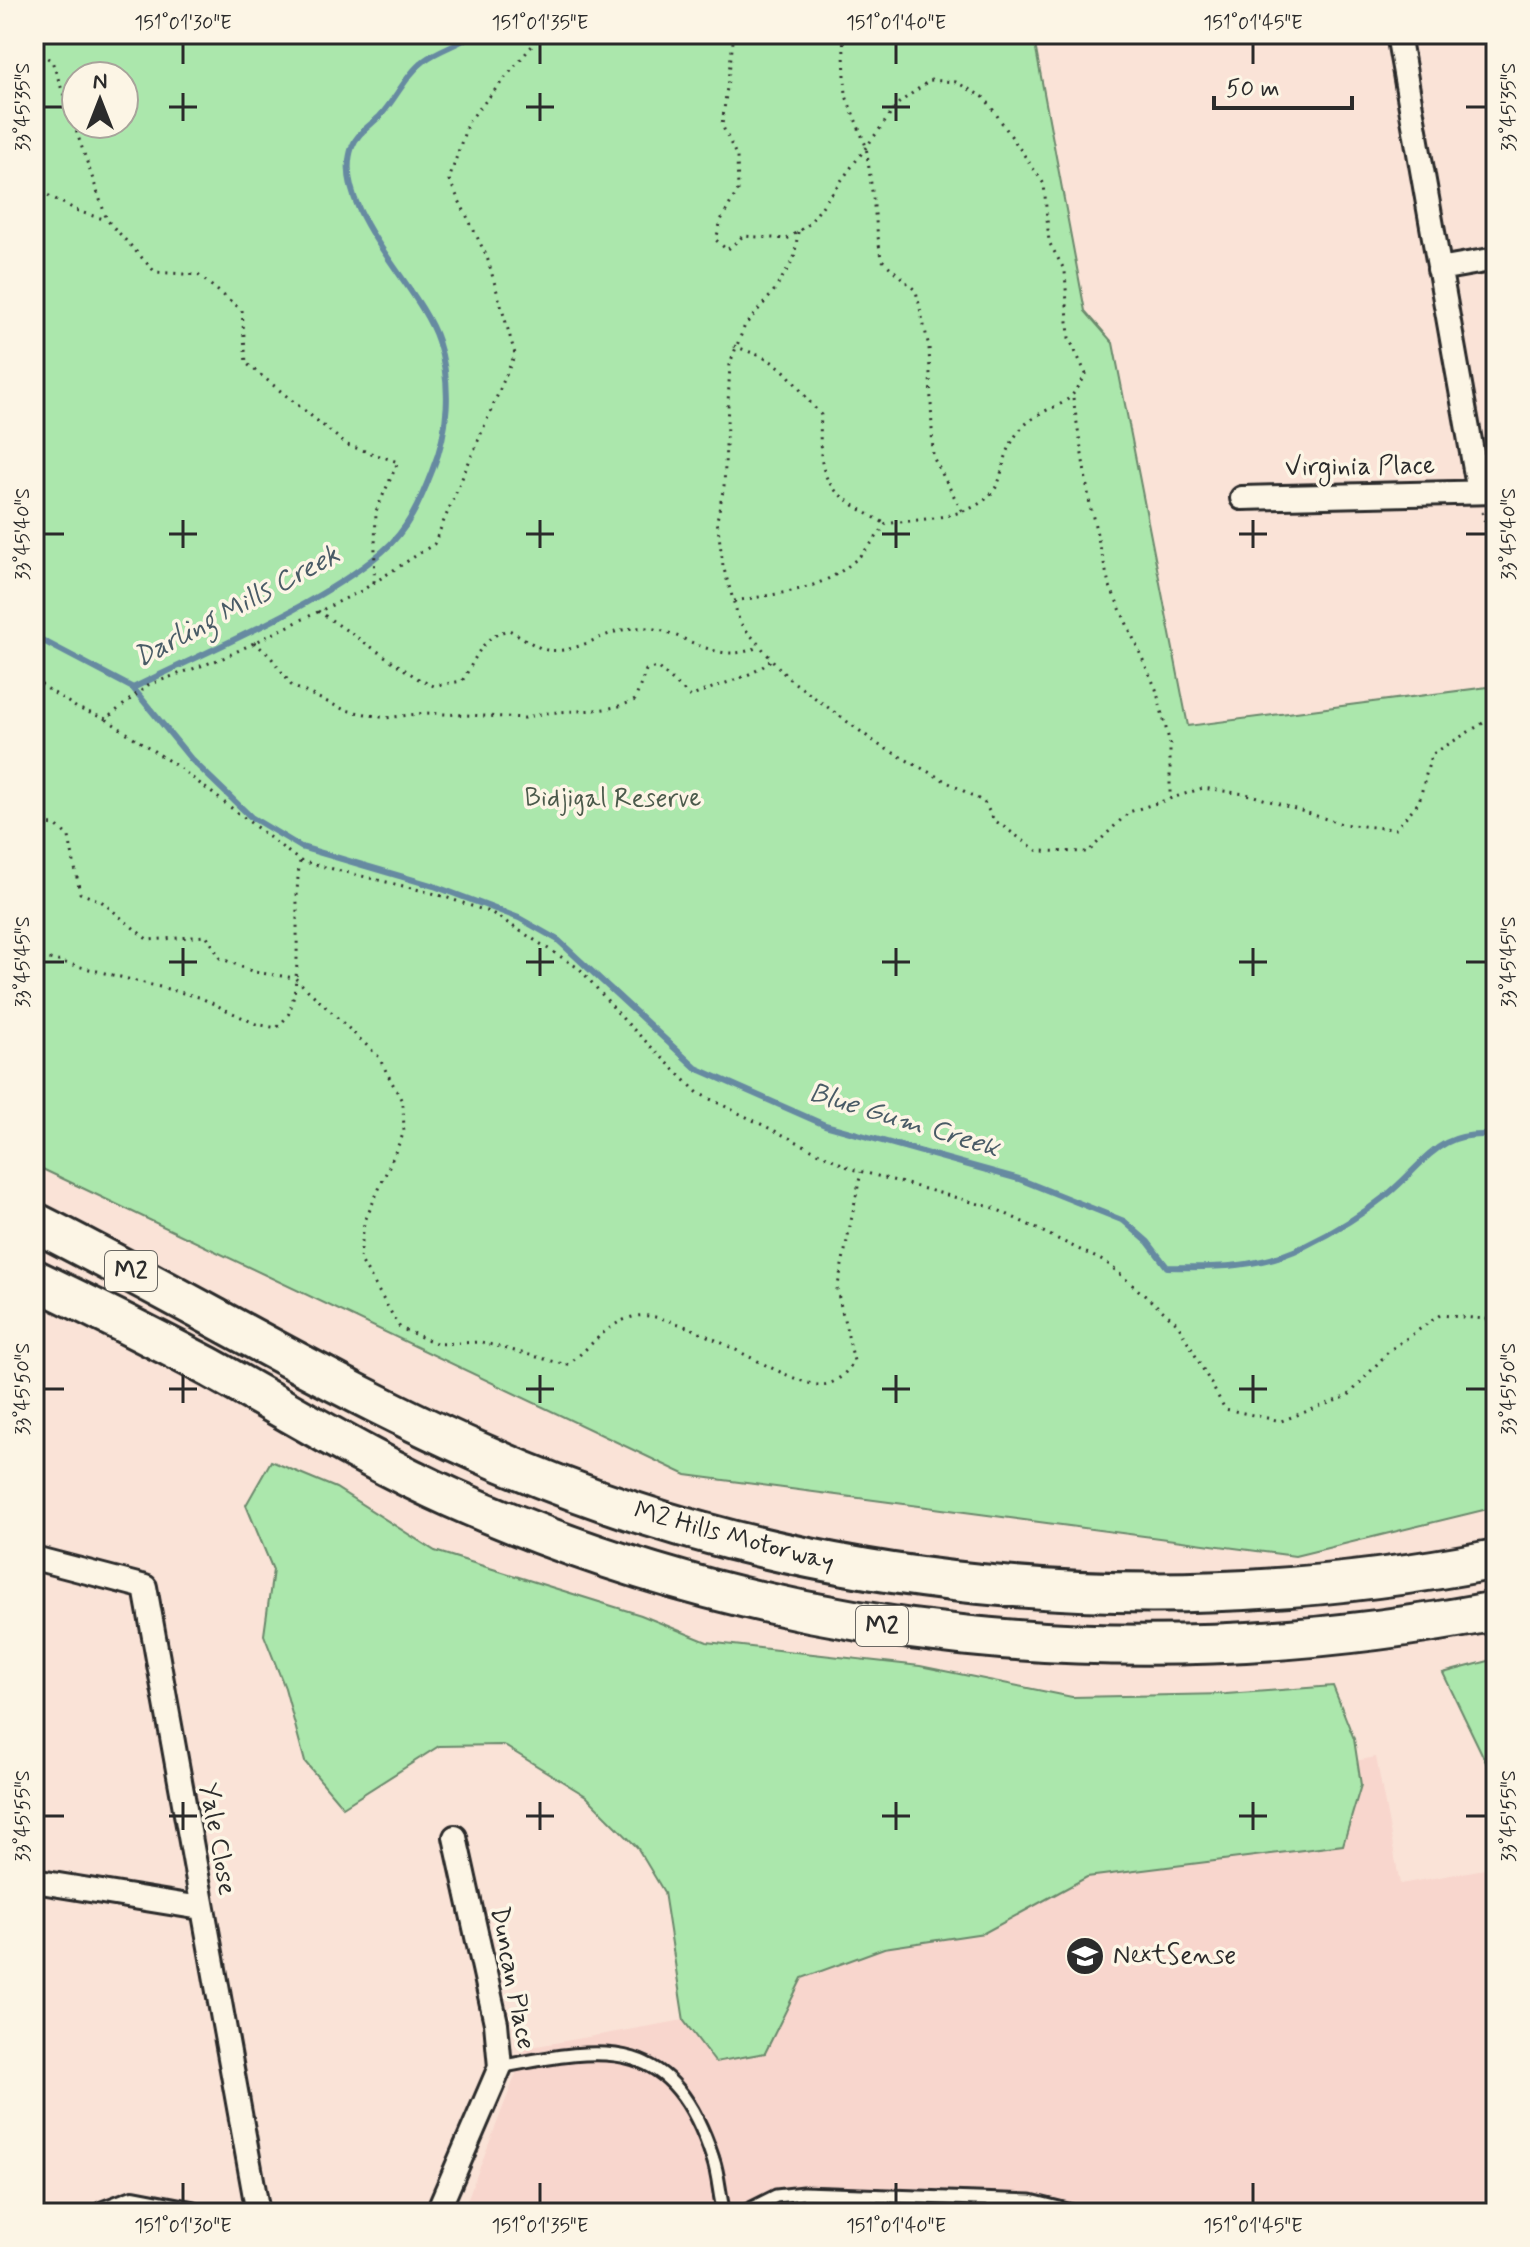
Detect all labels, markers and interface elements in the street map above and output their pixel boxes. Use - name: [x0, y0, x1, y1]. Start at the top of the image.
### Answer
- text: 151°01'30"E: [134, 10, 232, 37]
- text: 151°01'35"E: [492, 10, 588, 37]
- text: 151°01'40"E: [846, 10, 946, 37]
- text: 151°01'45"E: [1203, 10, 1303, 37]
- north arrow: [60, 60, 140, 140]
- scale bar: [1214, 60, 1352, 110]
- text: 33°45'35"S: [10, 63, 37, 151]
- text: 33°45'35"S: [1496, 63, 1523, 151]
- text: N: [93, 68, 107, 96]
- text: 50 m: [1226, 74, 1280, 105]
- street label: Virginia Place: [1285, 449, 1435, 487]
- text: 33°45'40"S: [10, 488, 37, 580]
- text: 33°45'40"S: [1496, 488, 1523, 580]
- water label: Darling Mills Creek: [128, 537, 348, 680]
- park label: Bidjigal Reserve: [525, 782, 701, 816]
- text: 33°45'45"S: [10, 916, 37, 1008]
- text: 33°45'45"S: [1496, 916, 1523, 1008]
- water label: Blue Gum Creek: [804, 1075, 1005, 1168]
- road number: M2: [105, 1251, 157, 1291]
- text: 33°45'50"S: [10, 1343, 37, 1435]
- text: 33°45'50"S: [1496, 1343, 1523, 1435]
- street label: M2 Hills Motorway: [630, 1494, 838, 1580]
- road number: M2: [856, 1606, 908, 1646]
- text: 33°45'55"S: [10, 1770, 37, 1862]
- text: 33°45'55"S: [1496, 1770, 1523, 1862]
- street label: Yale Close: [190, 1780, 244, 1898]
- street label: Duncan Place: [481, 1904, 543, 2052]
- school or university icon: NextSense: [1064, 1935, 1106, 1977]
- place label: NextSense: [1113, 1939, 1236, 1973]
- text: 151°01'30"E: [134, 2213, 232, 2240]
- text: 151°01'35"E: [492, 2213, 588, 2240]
- text: 151°01'40"E: [846, 2213, 946, 2240]
- text: 151°01'45"E: [1203, 2213, 1303, 2240]

